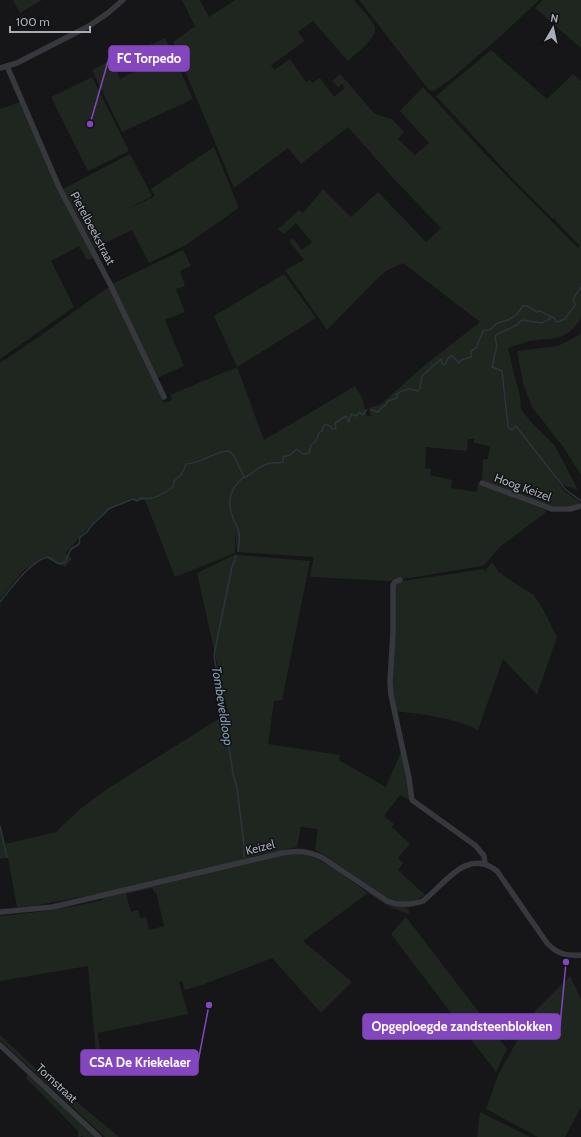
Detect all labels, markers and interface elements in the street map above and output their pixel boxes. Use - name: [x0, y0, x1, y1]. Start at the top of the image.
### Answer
- scale bar: [10, 8, 90, 34]
- north arrow: [533, 8, 573, 48]
- text: N: [550, 11, 560, 26]
- text: 100 m: [16, 14, 50, 29]
- callout: FC Torpedo: [109, 46, 189, 71]
- text: FC Torpedo: [117, 50, 182, 66]
- street label: Pietelbeekstraat: [67, 189, 119, 267]
- street label: Hoog Keizel: [492, 470, 554, 504]
- water label: Tombeveldloop: [209, 665, 237, 747]
- street label: Keizel: [244, 836, 276, 858]
- callout: Opgeploegde zandsteenblokken: [363, 1014, 560, 1039]
- text: Opgeploegde zandsteenblokken: [372, 1018, 552, 1034]
- callout: CSA De Kriekelaer: [81, 1050, 198, 1075]
- text: CSA De Kriekelaer: [89, 1054, 191, 1070]
- street label: Tomstraat: [33, 1060, 81, 1106]

